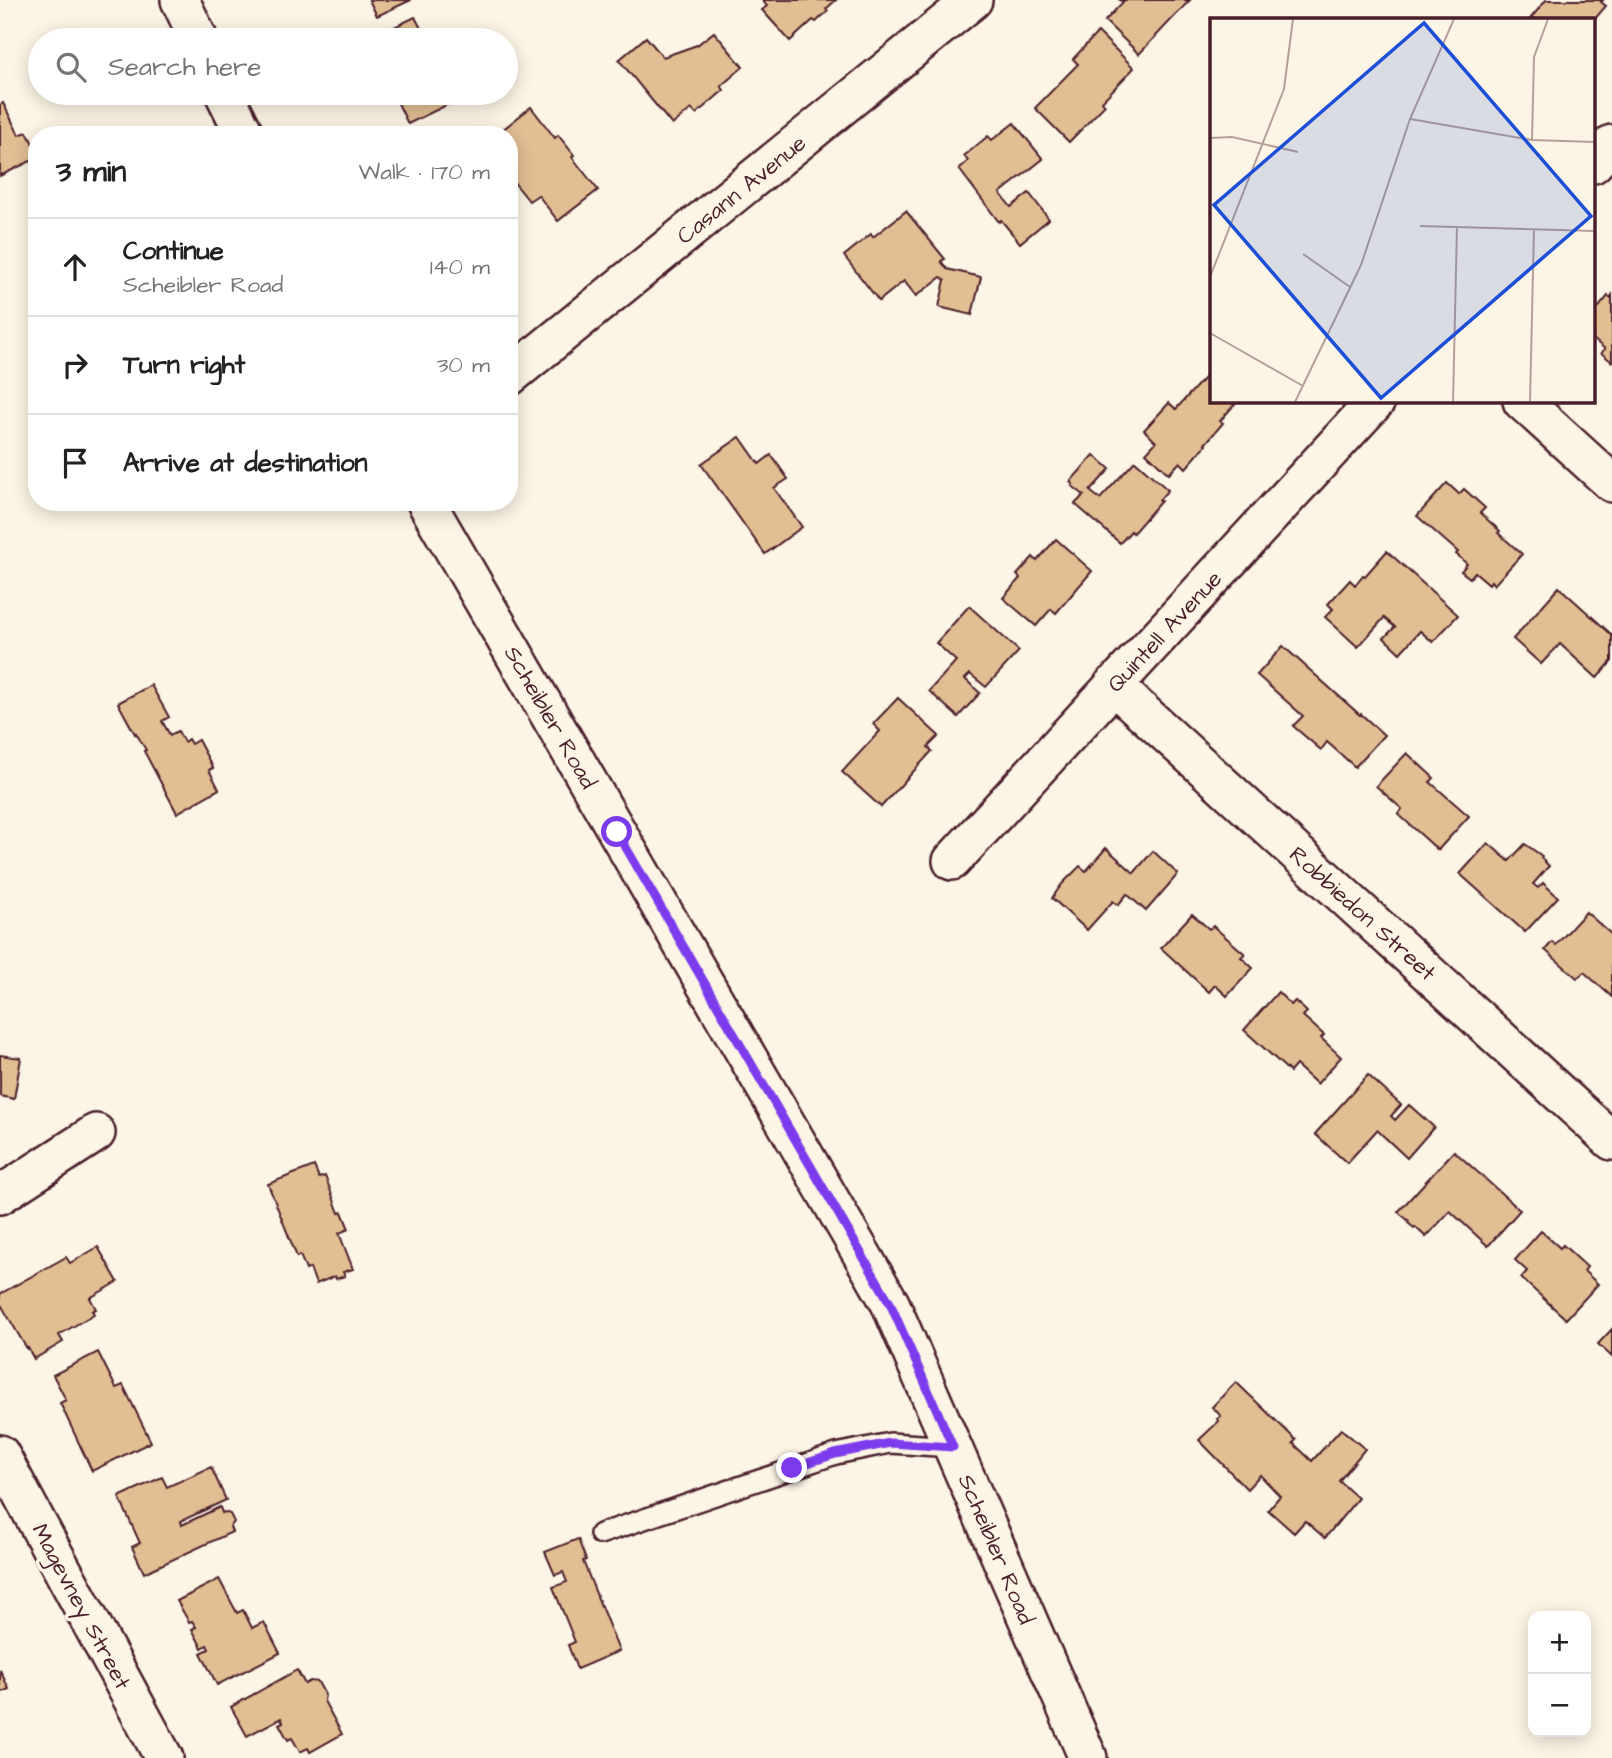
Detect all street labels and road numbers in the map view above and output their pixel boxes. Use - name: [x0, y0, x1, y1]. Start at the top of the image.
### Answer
- street label: Casann Avenue: [670, 128, 813, 252]
- street label: Quintell Avenue: [1100, 564, 1230, 700]
- street label: Scheibler Road: [496, 640, 604, 795]
- street label: Robbiedon Street: [1282, 839, 1443, 989]
- street label: Scheibler Road: [950, 1469, 1042, 1630]
- street label: Magevney Street: [23, 1518, 139, 1696]

